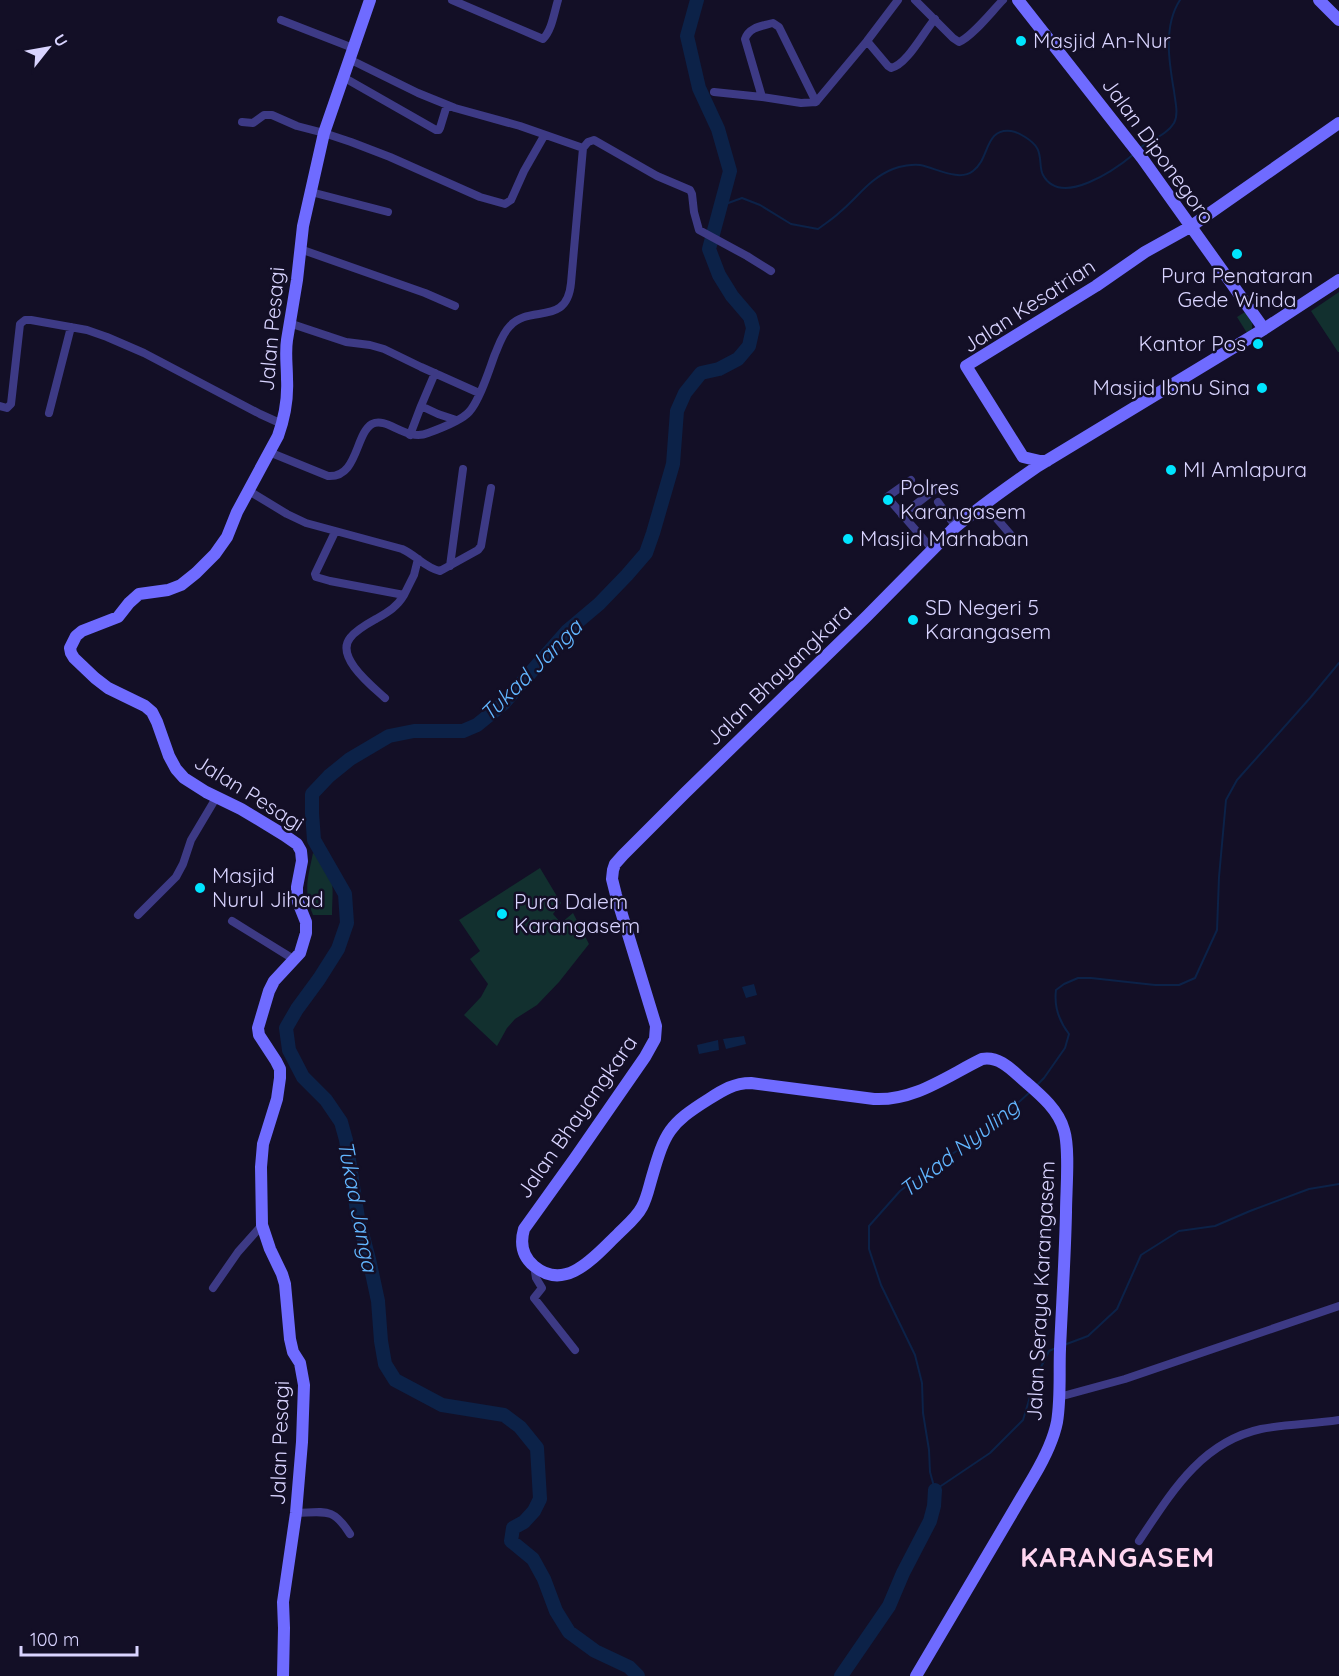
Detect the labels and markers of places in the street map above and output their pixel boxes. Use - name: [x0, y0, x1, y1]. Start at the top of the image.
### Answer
- place label: Masjid An-Nur: [1033, 27, 1171, 53]
- marker: Masjid An-Nur: [1014, 34, 1028, 48]
- marker: Pura Penataran Gede Winda: [1230, 247, 1244, 261]
- place label: Pura Penataran Gede Winda: [1161, 262, 1313, 312]
- place label: Kantor Pos: [1139, 330, 1246, 356]
- marker: Kantor Pos: [1251, 337, 1265, 351]
- place label: Masjid Ibnu Sina: [1092, 374, 1250, 400]
- marker: Masjid Ibnu Sina: [1255, 381, 1269, 395]
- place label: MI Amlapura: [1183, 456, 1307, 482]
- marker: MI Amlapura: [1164, 463, 1178, 477]
- place label: Polres Karangasem: [900, 474, 1026, 524]
- marker: Polres Karangasem: [881, 493, 895, 507]
- place label: Masjid Marhaban: [860, 525, 1029, 551]
- marker: Masjid Marhaban: [841, 532, 855, 546]
- place label: SD Negeri 5 Karangasem: [925, 594, 1051, 644]
- marker: SD Negeri 5 Karangasem: [906, 613, 920, 627]
- place label: Masjid Nurul Jihad: [212, 862, 324, 912]
- marker: Masjid Nurul Jihad: [193, 881, 207, 895]
- place label: Pura Dalem Karangasem: [514, 888, 640, 938]
- marker: Pura Dalem Karangasem: [495, 907, 509, 921]

